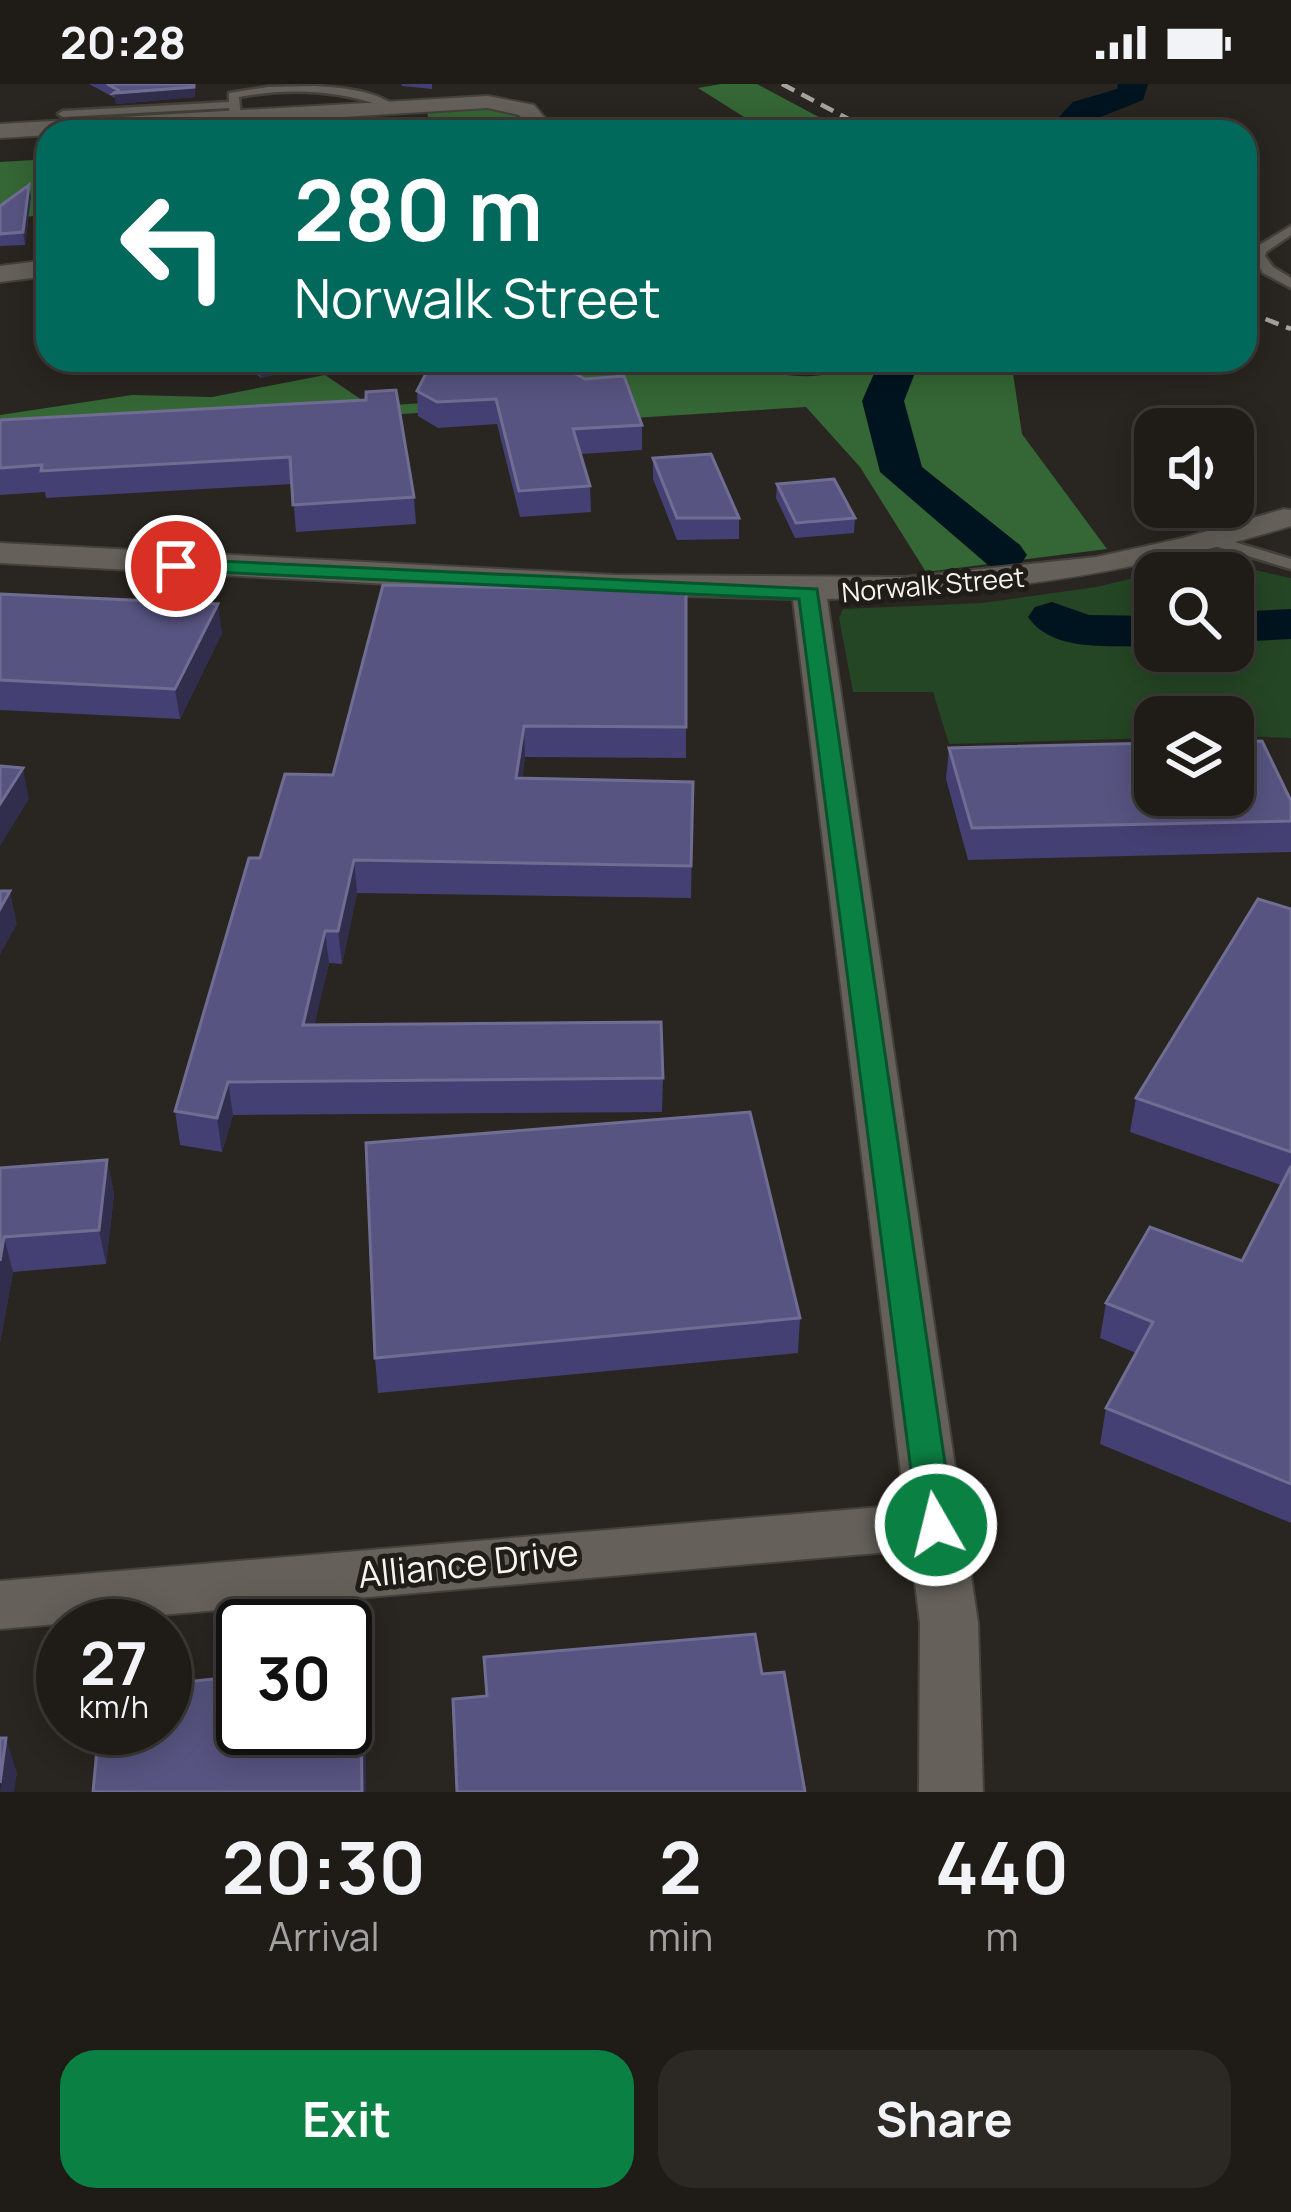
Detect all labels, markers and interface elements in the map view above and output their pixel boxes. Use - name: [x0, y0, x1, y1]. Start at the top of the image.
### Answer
- text: 20:28: [60, 11, 186, 73]
- text: 280 m: [294, 151, 543, 266]
- icon: left: [96, 168, 252, 324]
- text: Norwalk Street: [294, 260, 661, 334]
- map controls: [1134, 408, 1254, 816]
- button: sound: [1134, 408, 1254, 528]
- pin: [125, 515, 227, 617]
- icon: arrive: [143, 533, 209, 599]
- button: search: [1134, 552, 1254, 672]
- street label: Norwalk Street: [840, 558, 1026, 610]
- button: layers: [1134, 696, 1254, 816]
- position arrow: [873, 1462, 999, 1588]
- street label: Alliance Drive: [355, 1527, 581, 1599]
- speed limit sign: 30: [216, 1599, 372, 1755]
- text: 27: [80, 1621, 148, 1703]
- text: km/h: [79, 1686, 149, 1727]
- text: 20:30: [222, 1817, 426, 1916]
- text: 2: [659, 1817, 702, 1916]
- text: 440: [935, 1817, 1069, 1916]
- text: Arrival: [268, 1909, 380, 1963]
- text: min: [648, 1909, 713, 1963]
- text: m: [986, 1909, 1019, 1963]
- button: Exit: [60, 2050, 634, 2188]
- button: Share: [658, 2050, 1231, 2188]

